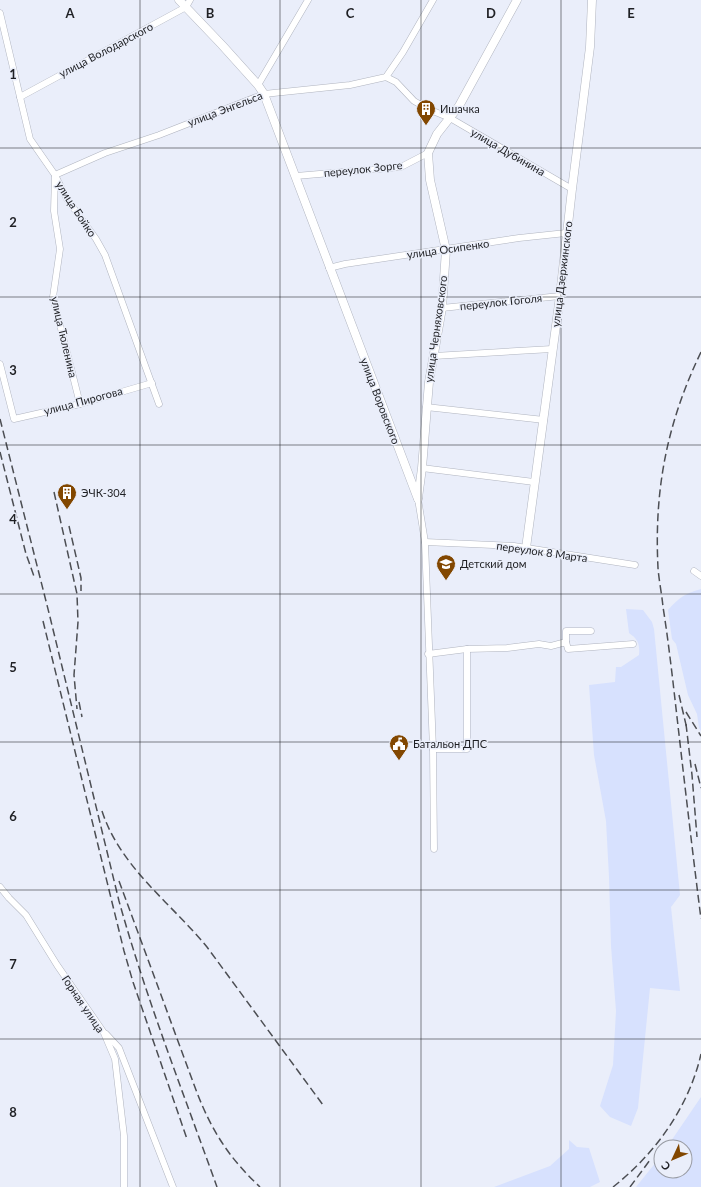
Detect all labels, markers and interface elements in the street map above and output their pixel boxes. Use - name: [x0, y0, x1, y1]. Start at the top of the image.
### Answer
- text: A: [64, 5, 75, 21]
- text: B: [206, 5, 215, 21]
- text: C: [346, 5, 355, 21]
- text: D: [486, 5, 496, 21]
- text: E: [627, 5, 635, 21]
- street label: улица Володарского: [57, 19, 155, 80]
- text: 1: [9, 66, 17, 82]
- street label: улица Энгельса: [186, 88, 264, 129]
- building icon: Ишачка: [415, 98, 437, 126]
- place label: Ишачка: [440, 102, 480, 115]
- street label: улица Дубинина: [469, 125, 548, 178]
- street label: переулок Зорге: [323, 158, 403, 179]
- street label: улица Бойко: [54, 178, 99, 239]
- text: 2: [9, 214, 17, 230]
- street label: улица Дзержинского: [549, 220, 574, 328]
- street label: улица Осипенко: [406, 236, 490, 261]
- street label: улица Черняховского: [422, 275, 449, 383]
- street label: переулок Гоголя: [459, 291, 543, 312]
- street label: улица Тюленина: [49, 295, 80, 379]
- street label: улица Воровского: [358, 356, 403, 446]
- text: 3: [9, 362, 17, 378]
- street label: улица Пирогова: [42, 384, 124, 417]
- building icon: ЭЧК-304: [56, 482, 78, 510]
- place label: ЭЧК-304: [81, 486, 127, 499]
- text: 4: [9, 511, 17, 527]
- street label: переулок 8 Марта: [496, 539, 588, 564]
- school or university icon: Детский дом: [435, 553, 457, 581]
- place label: Детский дом: [460, 557, 527, 570]
- text: 5: [9, 659, 17, 675]
- public building icon: Батальон ДПС: [388, 733, 410, 761]
- place label: Батальон ДПС: [413, 737, 488, 750]
- text: 6: [9, 808, 17, 824]
- text: 7: [9, 956, 17, 972]
- street label: Горная улица: [59, 973, 107, 1035]
- text: 8: [9, 1104, 17, 1120]
- north arrow: [653, 1139, 693, 1179]
- text: С: [658, 1159, 673, 1173]

